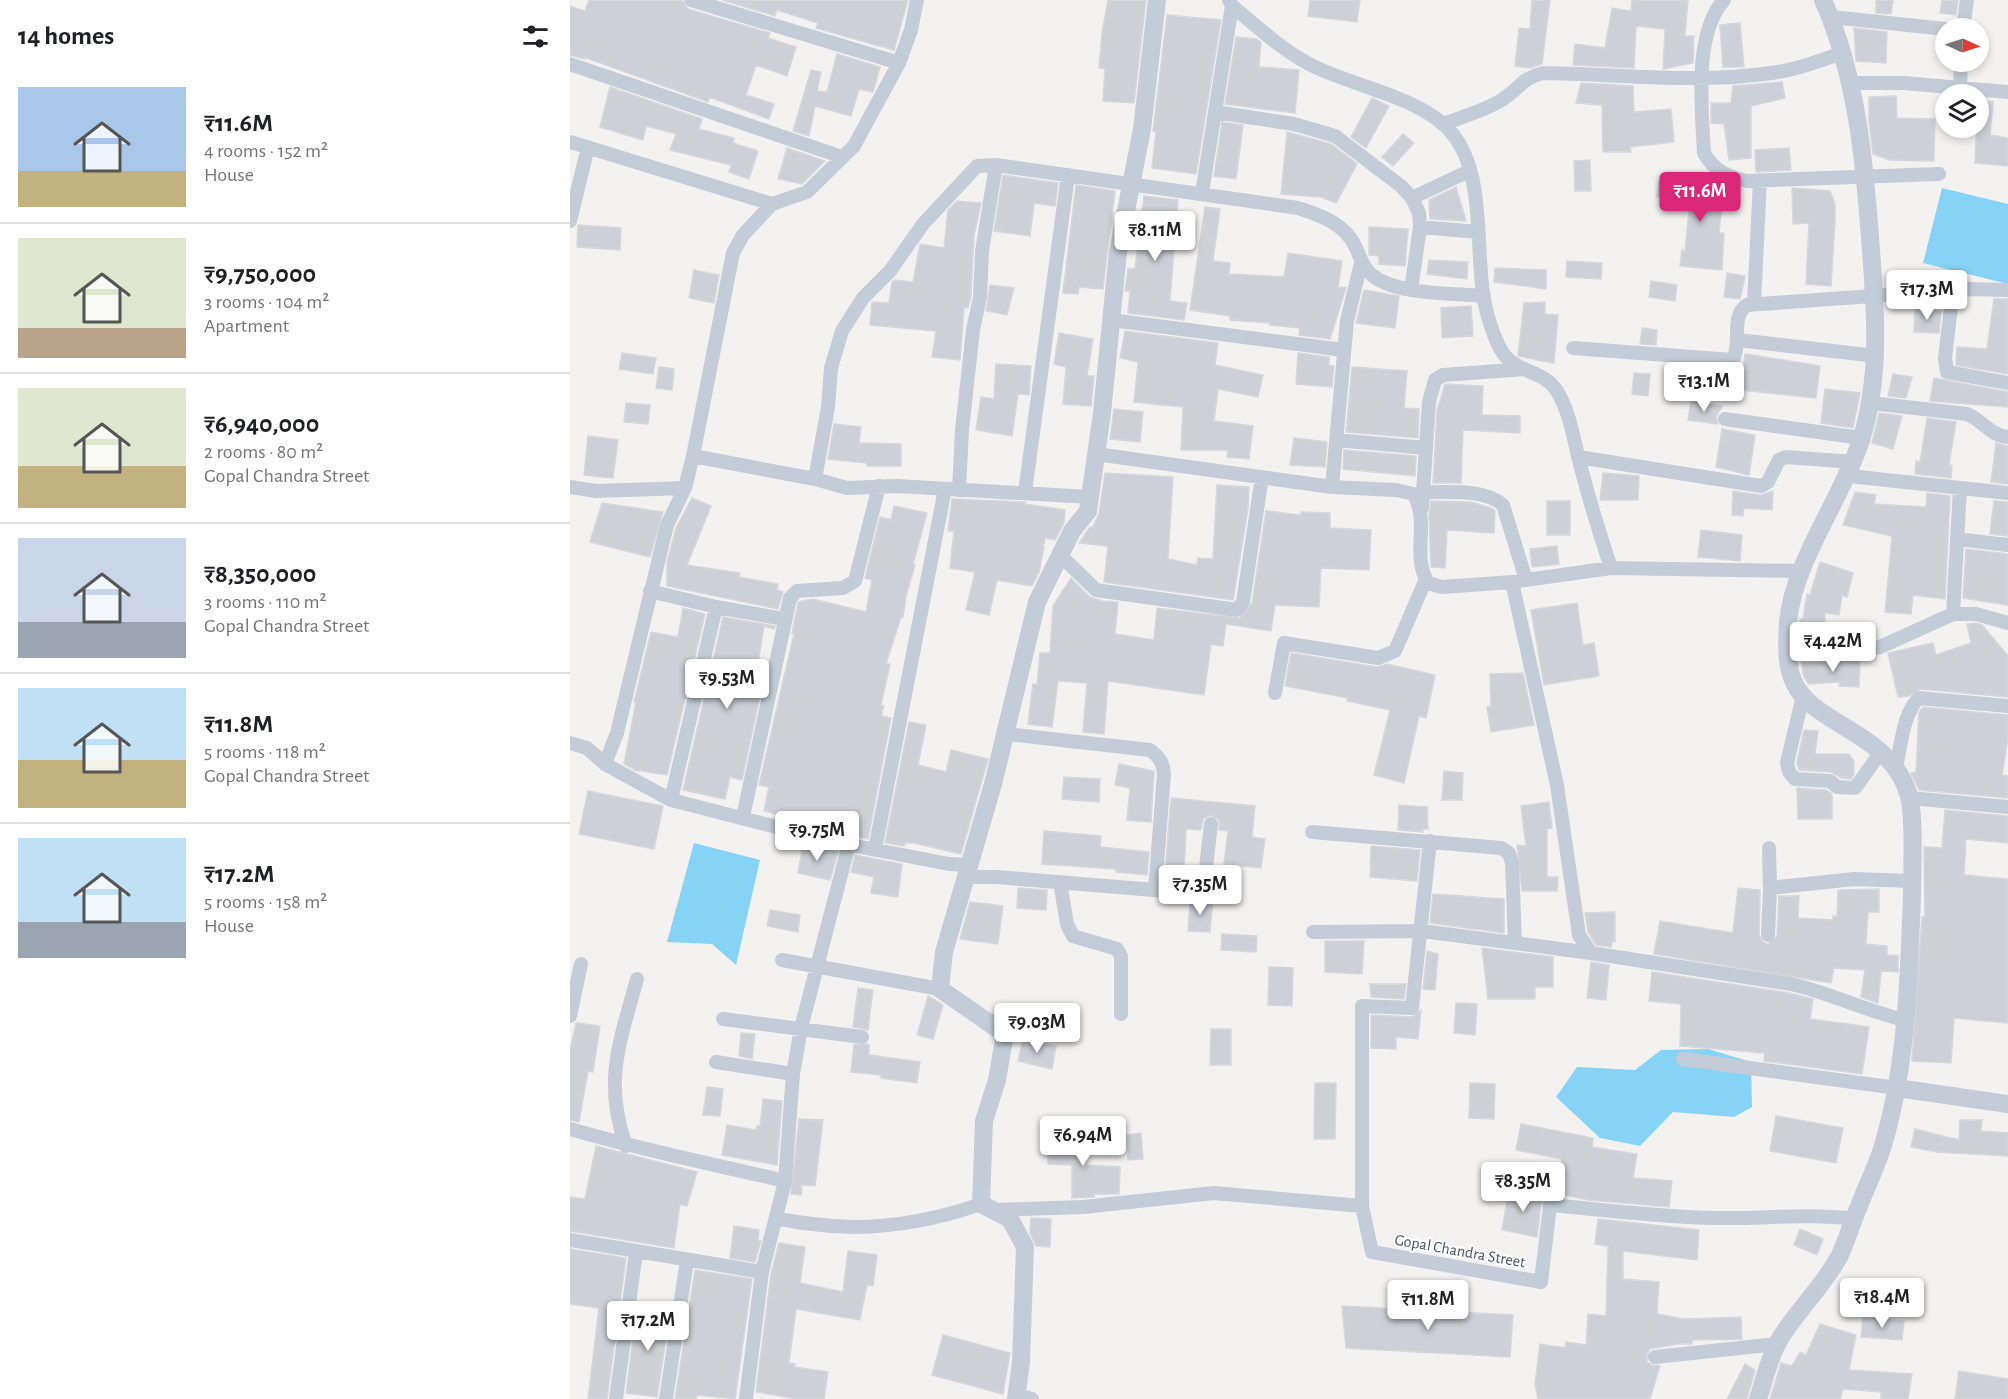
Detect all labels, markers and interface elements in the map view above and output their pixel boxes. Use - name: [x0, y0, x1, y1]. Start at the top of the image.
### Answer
- north arrow: [1935, 18, 1989, 72]
- map controls: [1935, 18, 1989, 138]
- icon: filters: [519, 20, 552, 53]
- text: 14 homes: [18, 23, 114, 49]
- button: layers: [1935, 84, 1989, 138]
- text: ₹11.6M: [204, 110, 273, 136]
- icon: home: [66, 111, 138, 183]
- text: 4 rooms · 152 m²: [204, 141, 328, 161]
- text: House: [204, 165, 254, 185]
- pin: ₹11.6M: [1651, 172, 1749, 223]
- text: ₹11.6M: [1674, 181, 1726, 201]
- pin: ₹8.11M: [1106, 211, 1204, 262]
- text: ₹8.11M: [1128, 220, 1182, 240]
- text: ₹9,750,000: [204, 261, 316, 287]
- icon: home: [66, 262, 138, 334]
- pin: ₹17.3M: [1878, 270, 1976, 321]
- text: ₹17.3M: [1900, 279, 1954, 299]
- text: 3 rooms · 104 m²: [204, 292, 329, 312]
- text: Apartment: [204, 316, 289, 336]
- pin: ₹13.1M: [1655, 362, 1753, 413]
- text: ₹13.1M: [1678, 371, 1730, 391]
- text: ₹6,940,000: [204, 411, 319, 437]
- icon: home: [66, 412, 138, 484]
- text: 2 rooms · 80 m²: [204, 442, 323, 462]
- text: Gopal Chandra Street: [204, 466, 369, 486]
- text: ₹8,350,000: [204, 561, 316, 587]
- icon: home: [66, 562, 138, 634]
- text: 3 rooms · 110 m²: [204, 592, 327, 612]
- text: Gopal Chandra Street: [204, 616, 369, 636]
- pin: ₹4.42M: [1784, 622, 1882, 673]
- text: ₹4.42M: [1804, 631, 1862, 651]
- pin: ₹9.53M: [678, 659, 776, 710]
- text: ₹9.53M: [699, 668, 755, 688]
- text: ₹11.8M: [204, 711, 273, 737]
- icon: home: [66, 712, 138, 784]
- text: 5 rooms · 118 m²: [204, 742, 326, 762]
- text: Gopal Chandra Street: [204, 766, 369, 786]
- pin: ₹9.75M: [768, 811, 866, 862]
- text: ₹9.75M: [789, 820, 845, 840]
- text: ₹17.2M: [204, 861, 274, 887]
- icon: home: [66, 862, 138, 934]
- pin: ₹7.35M: [1151, 865, 1249, 916]
- text: ₹7.35M: [1173, 874, 1227, 894]
- text: 5 rooms · 158 m²: [204, 892, 327, 912]
- text: House: [204, 916, 254, 936]
- pin: ₹9.03M: [988, 1003, 1086, 1054]
- text: ₹9.03M: [1008, 1012, 1066, 1032]
- pin: ₹6.94M: [1034, 1116, 1132, 1167]
- text: ₹6.94M: [1054, 1125, 1112, 1145]
- pin: ₹8.35M: [1474, 1162, 1572, 1213]
- text: ₹8.35M: [1495, 1171, 1551, 1191]
- street label: Gopal Chandra Street: [1393, 1232, 1527, 1270]
- pin: ₹18.4M: [1833, 1278, 1931, 1329]
- pin: ₹11.8M: [1379, 1280, 1477, 1331]
- text: ₹18.4M: [1854, 1287, 1910, 1307]
- text: ₹11.8M: [1401, 1289, 1455, 1309]
- pin: ₹17.2M: [599, 1301, 697, 1352]
- text: ₹17.2M: [621, 1310, 675, 1330]

